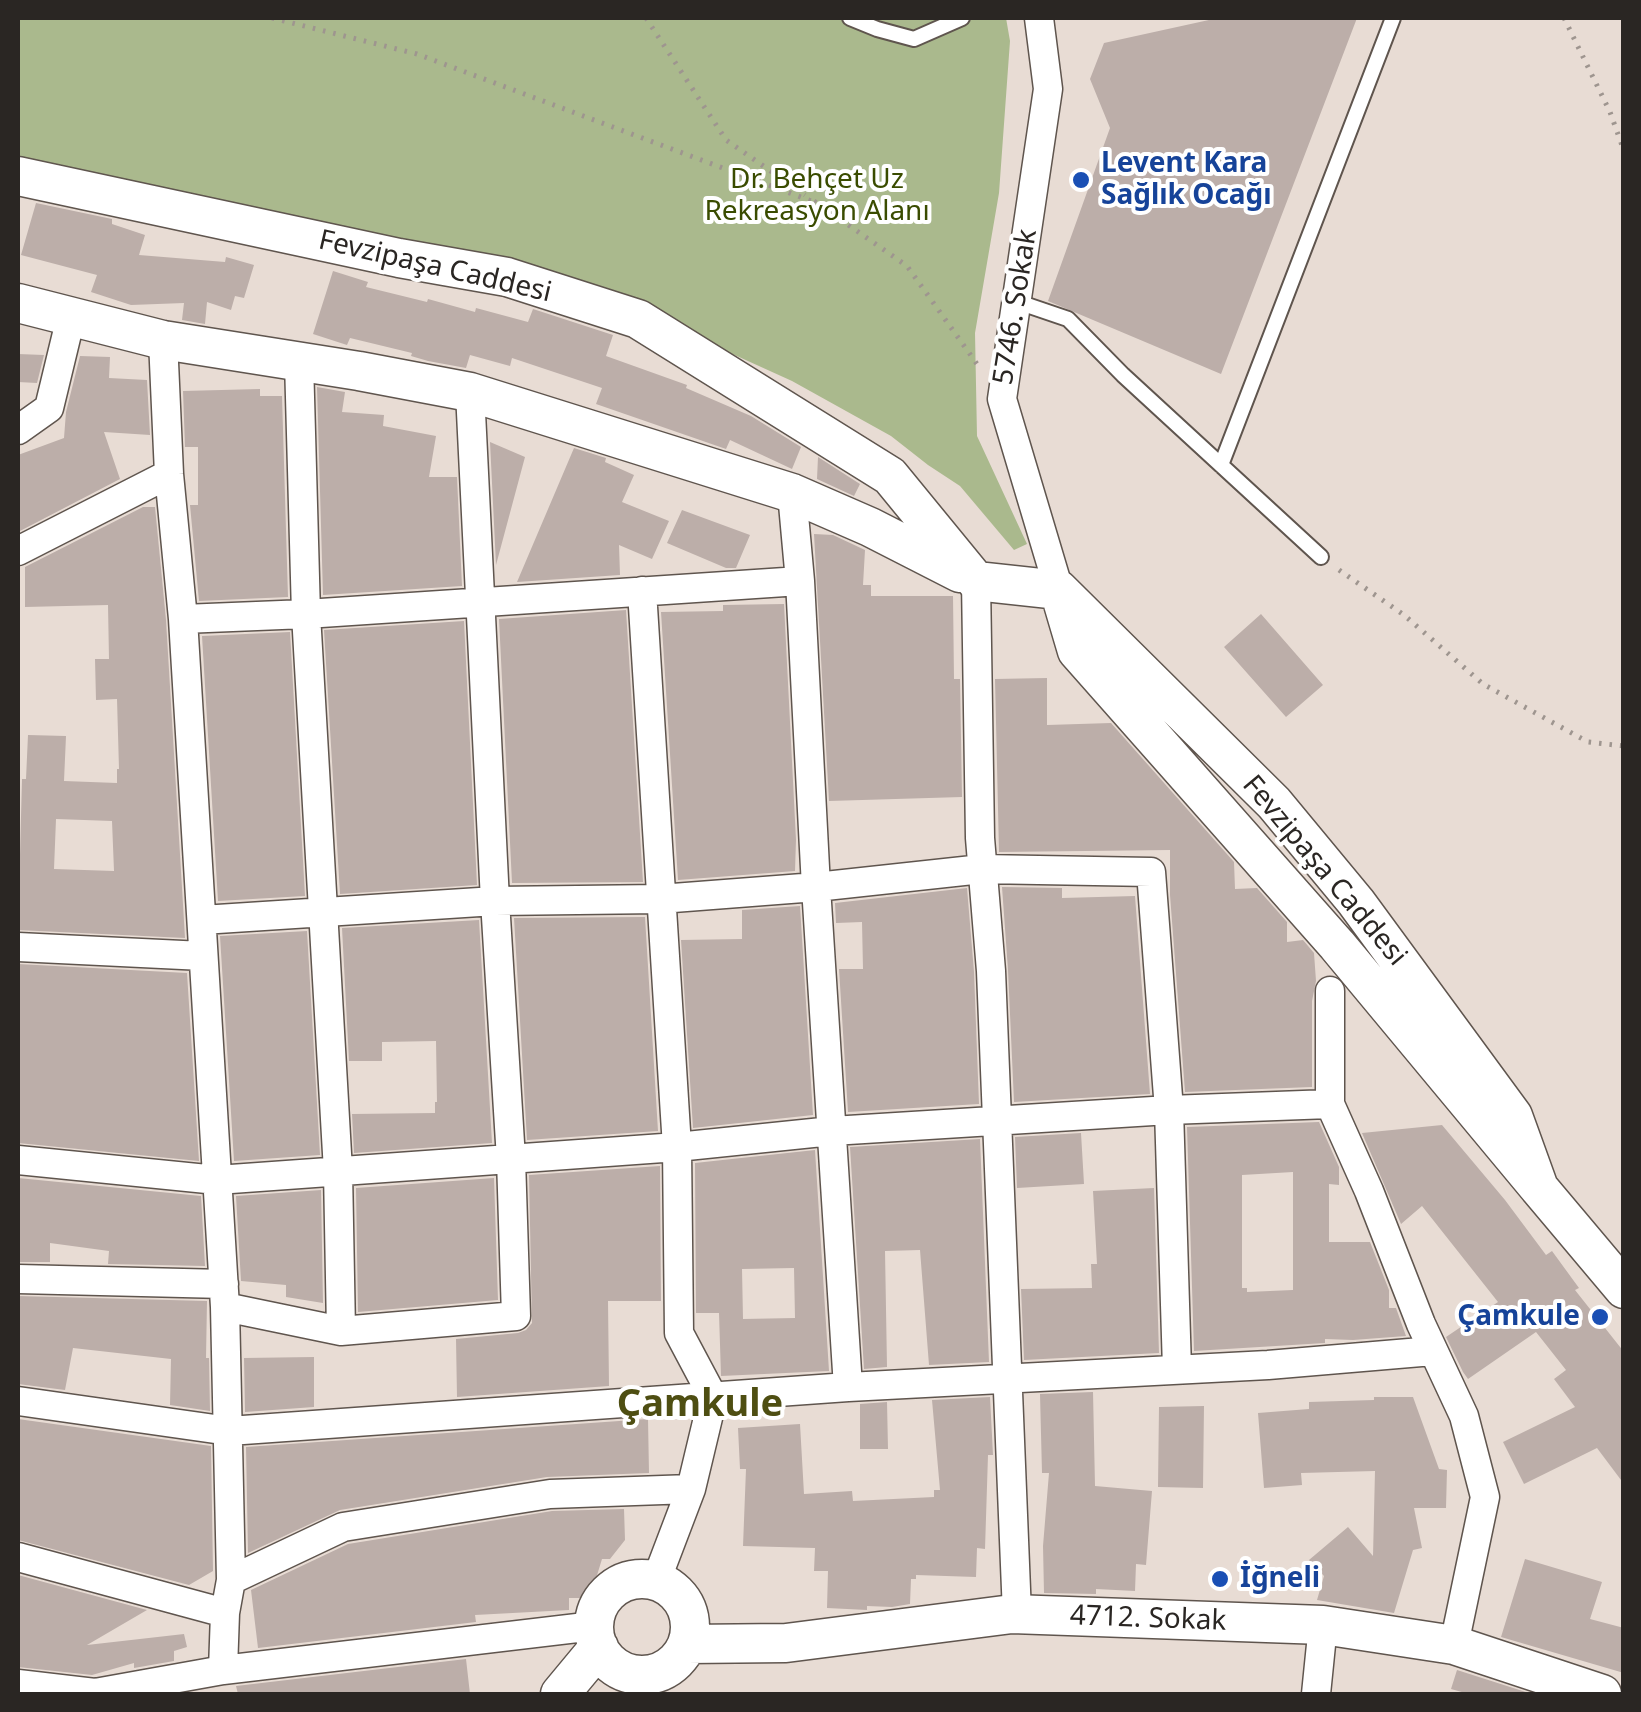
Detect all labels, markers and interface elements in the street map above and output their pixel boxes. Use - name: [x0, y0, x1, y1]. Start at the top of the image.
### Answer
- place label: Levent Kara Sağlık Ocağı: [1101, 147, 1272, 213]
- park label: Dr. Behçet Uz Rekreasyon Alanı: [704, 163, 930, 229]
- marker: Levent Kara Sağlık Ocağı: [1070, 169, 1092, 191]
- street label: Fevzipaşa Caddesi: [315, 224, 555, 310]
- street label: 5746. Sokak: [987, 227, 1045, 387]
- street label: Fevzipaşa Caddesi: [1235, 769, 1413, 973]
- place label: Çamkule: [1457, 1300, 1580, 1334]
- marker: Çamkule: [1589, 1306, 1611, 1328]
- district label: Çamkule: [617, 1382, 783, 1428]
- place label: İğneli: [1240, 1562, 1320, 1596]
- marker: İğneli: [1209, 1568, 1231, 1590]
- street label: 4712. Sokak: [1069, 1599, 1227, 1639]

